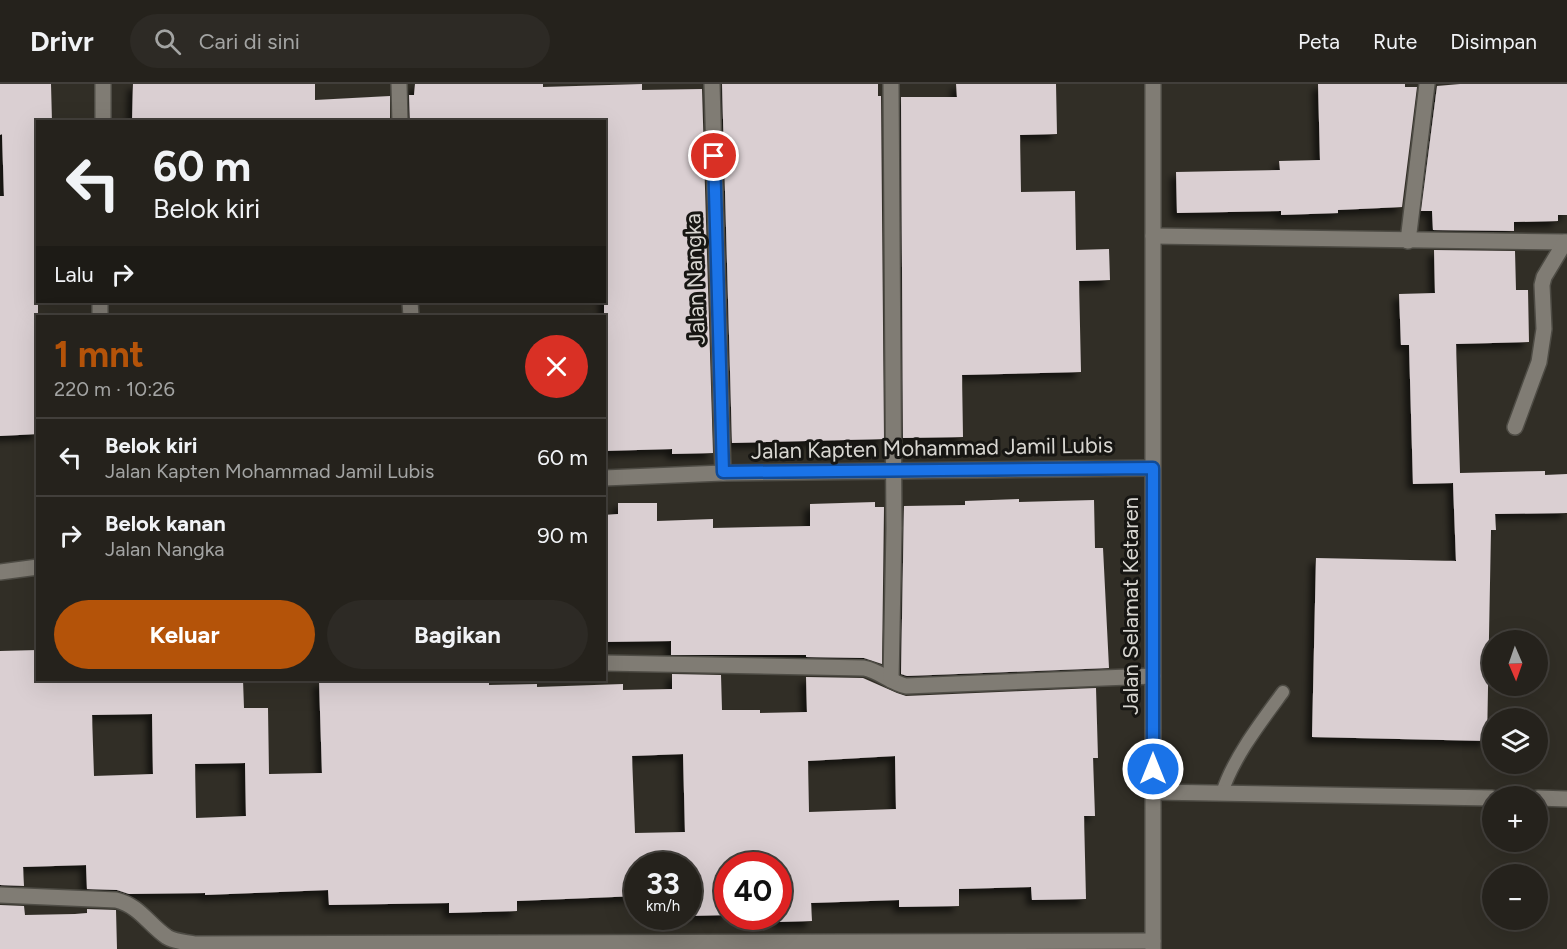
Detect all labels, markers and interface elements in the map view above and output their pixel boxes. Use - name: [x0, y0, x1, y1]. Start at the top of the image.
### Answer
- search box: [130, 14, 550, 68]
- text: Drivr: [30, 24, 94, 58]
- icon: search: [151, 25, 184, 58]
- text: Cari di sini: [199, 28, 300, 55]
- text: Peta: [1298, 29, 1340, 54]
- text: Rute: [1373, 29, 1417, 54]
- text: Disimpan: [1450, 29, 1537, 54]
- pin: [688, 130, 739, 181]
- icon: arrive: [697, 139, 730, 172]
- text: 60 m: [153, 141, 251, 192]
- icon: left: [54, 144, 132, 222]
- text: Belok kiri: [153, 192, 260, 225]
- street label: Jalan Nangka: [679, 213, 711, 345]
- icon: right: [106, 258, 139, 291]
- text: Lalu: [54, 261, 94, 288]
- text: 1 mnt: [54, 333, 144, 376]
- button: close: [525, 335, 588, 398]
- text: 220 m · 10:26: [54, 377, 175, 401]
- street label: Jalan Kapten Mohammad Jamil Lubis: [751, 431, 1113, 465]
- text: Belok kiri: [105, 432, 198, 459]
- icon: left: [54, 441, 87, 474]
- text: 60 m: [537, 444, 588, 471]
- text: Jalan Kapten Mohammad Jamil Lubis: [105, 459, 434, 483]
- street label: Jalan Selamat Ketaren: [1117, 497, 1144, 715]
- text: Belok kanan: [105, 510, 226, 537]
- icon: right: [54, 519, 87, 552]
- text: 90 m: [537, 522, 588, 549]
- text: Jalan Nangka: [105, 537, 224, 561]
- button: Keluar: [54, 600, 315, 669]
- button: Bagikan: [327, 600, 588, 669]
- north arrow: [1482, 630, 1548, 696]
- map controls: [1482, 630, 1548, 930]
- button: layers: [1482, 708, 1548, 774]
- position arrow: [1121, 737, 1185, 801]
- button: +: [1482, 786, 1548, 852]
- speed limit sign: 40: [714, 852, 792, 930]
- button: −: [1482, 864, 1548, 930]
- text: 33: [646, 865, 680, 902]
- text: km/h: [646, 897, 680, 915]

